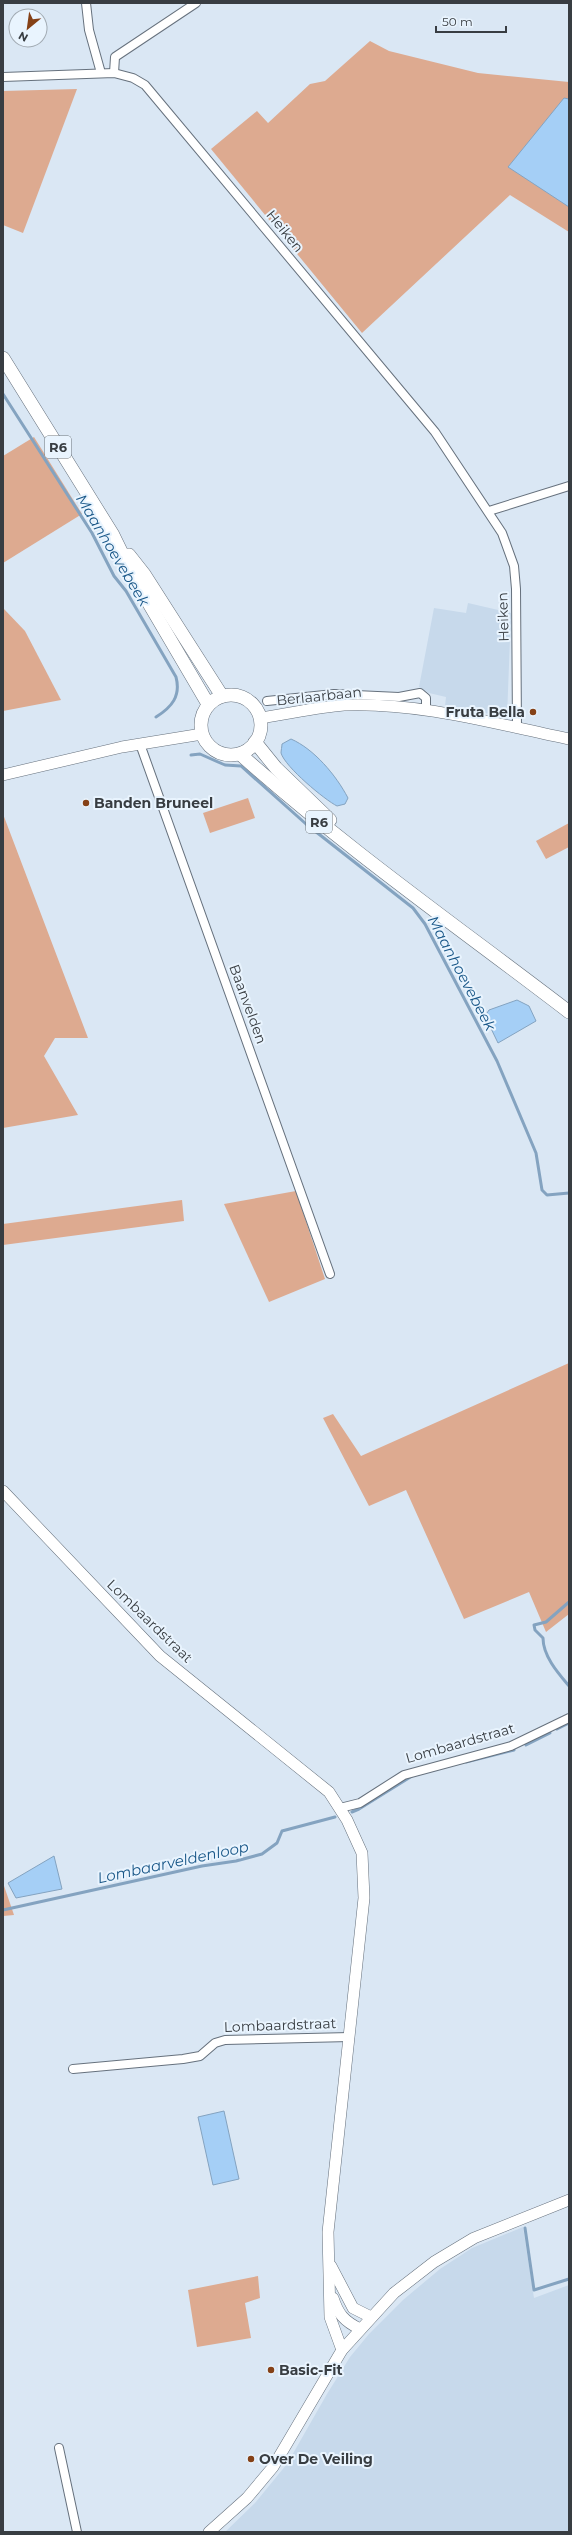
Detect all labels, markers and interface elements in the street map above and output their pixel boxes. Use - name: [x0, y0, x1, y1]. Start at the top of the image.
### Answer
- north arrow: [8, 8, 48, 48]
- scale bar: [436, 8, 506, 34]
- text: 50 m: [442, 14, 473, 29]
- text: N: [16, 28, 30, 45]
- street label: Heiken: [262, 206, 308, 256]
- road number: R6: [45, 436, 71, 458]
- water label: Maanhoevebeek: [72, 490, 155, 610]
- street label: Heiken: [493, 592, 513, 642]
- street label: Berlaarbaan: [275, 683, 363, 709]
- place label: Fruta Bella: [445, 703, 525, 721]
- marker: Fruta Bella: [528, 707, 538, 717]
- place label: Banden Bruneel: [94, 794, 213, 812]
- marker: Banden Bruneel: [81, 798, 91, 808]
- road number: R6: [306, 811, 332, 833]
- water label: Maanhoevebeek: [424, 912, 501, 1035]
- street label: Baanvelden: [225, 962, 271, 1046]
- street label: Lombaardstraat: [103, 1575, 197, 1667]
- street label: Lombaardstraat: [403, 1719, 517, 1767]
- water label: Lombaarveldenloop: [96, 1837, 250, 1887]
- street label: Lombaardstraat: [224, 2014, 337, 2036]
- place label: Basic-Fit: [279, 2361, 343, 2379]
- marker: Basic-Fit: [266, 2365, 276, 2375]
- place label: Over De Veiling: [259, 2450, 373, 2468]
- marker: Over De Veiling: [246, 2454, 256, 2464]

